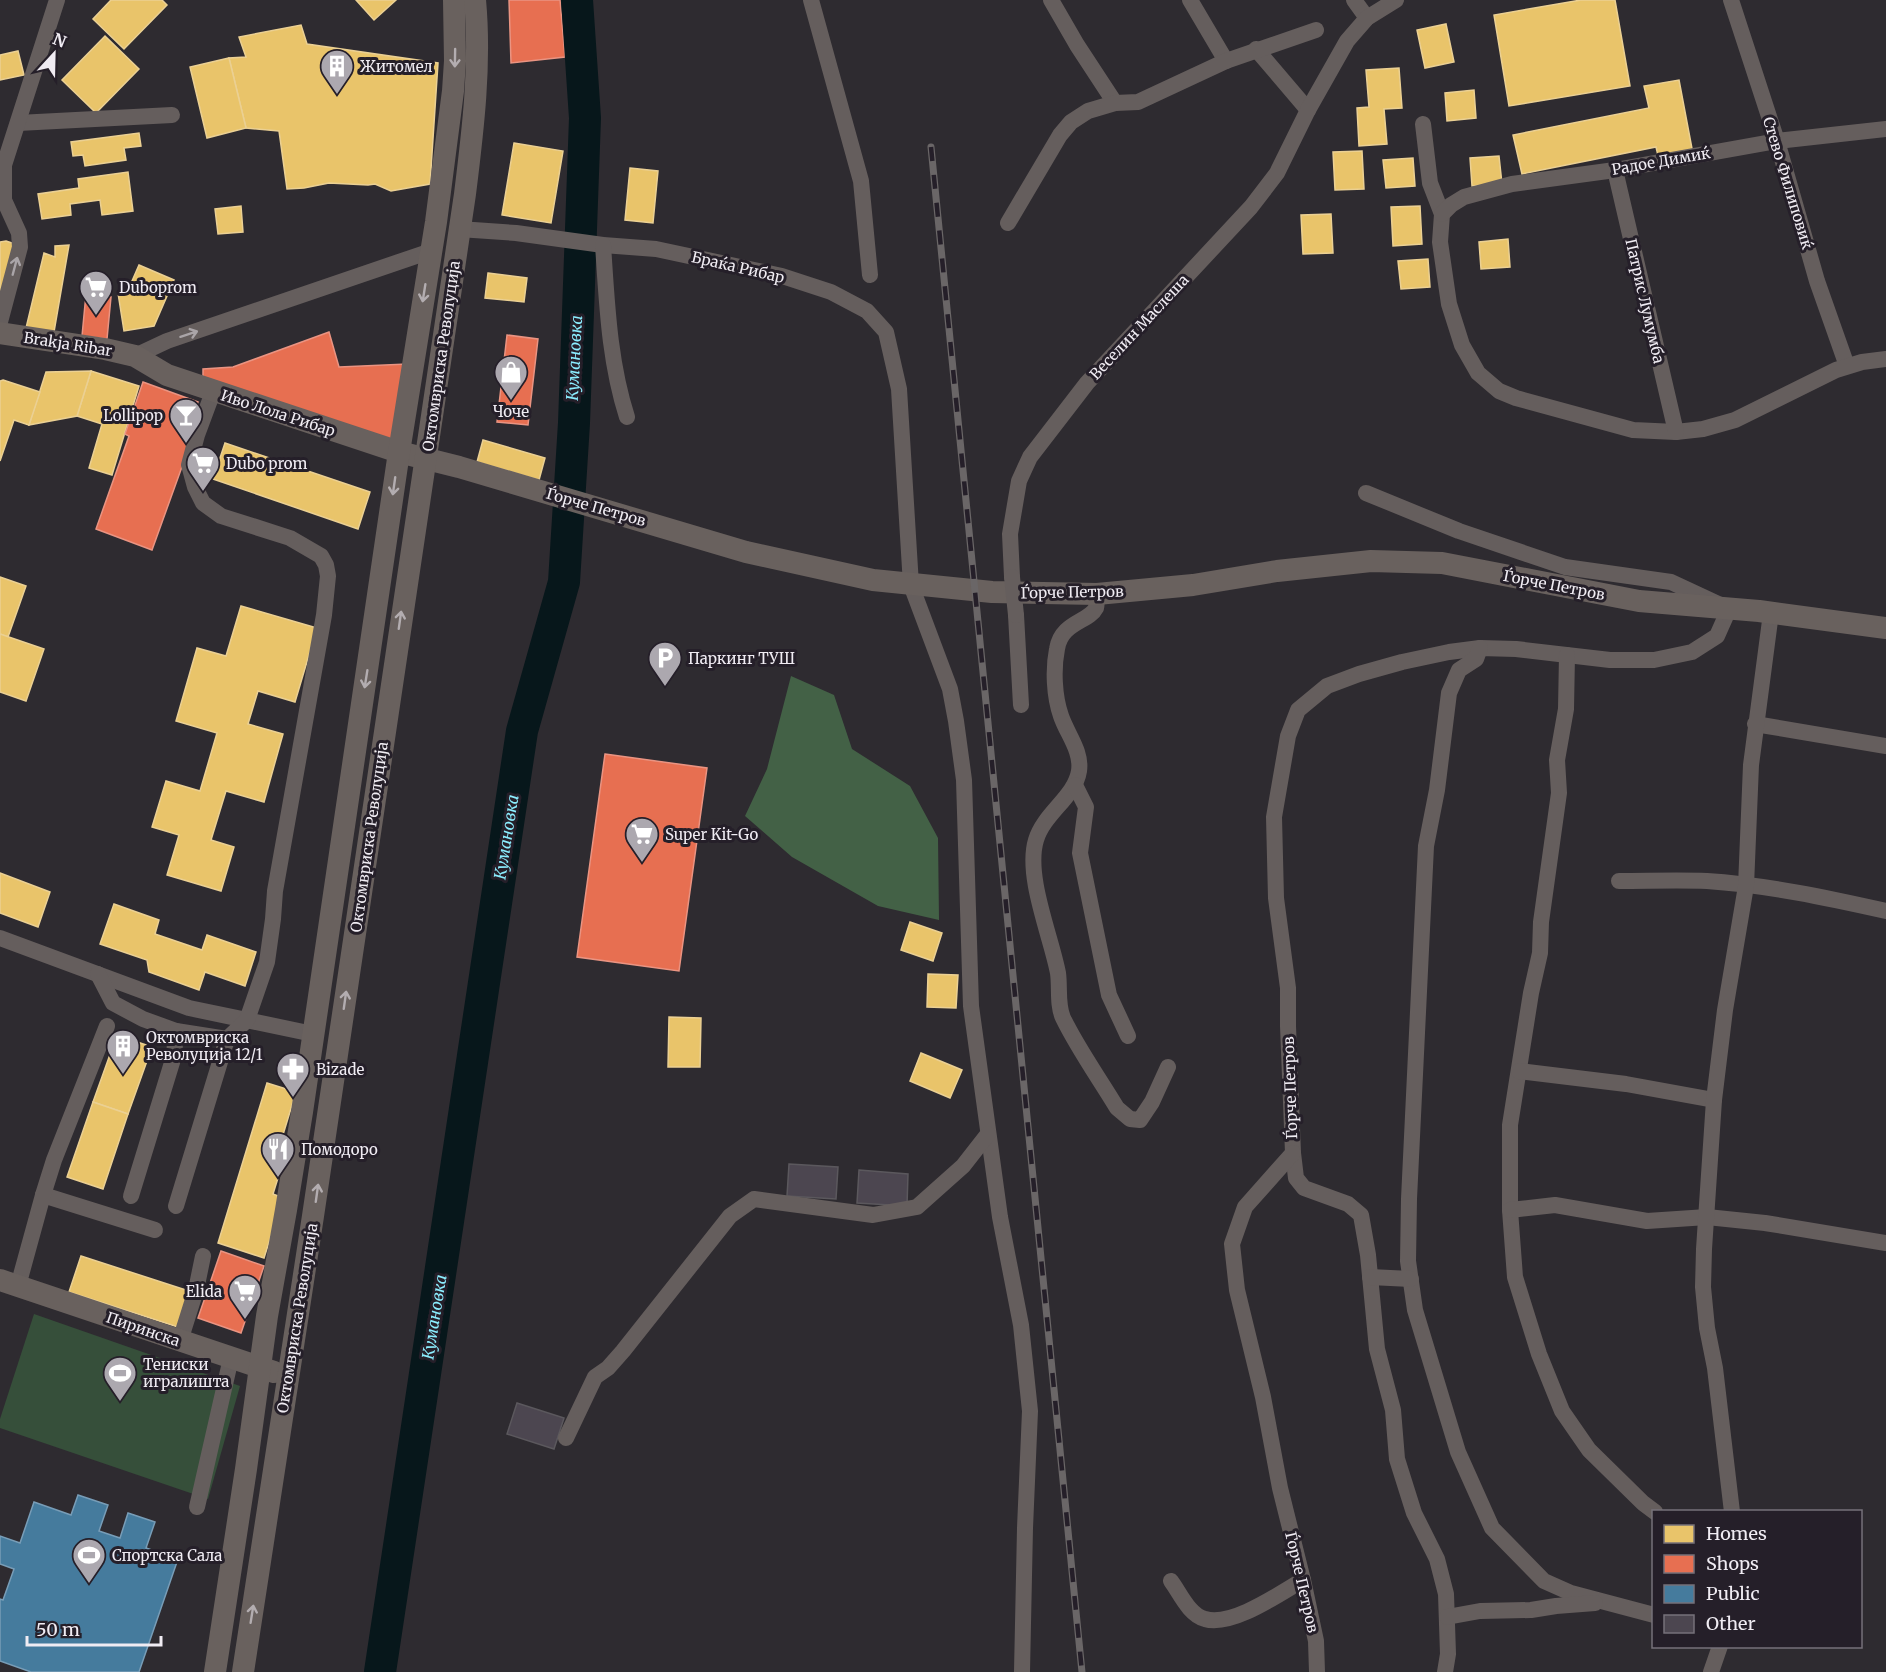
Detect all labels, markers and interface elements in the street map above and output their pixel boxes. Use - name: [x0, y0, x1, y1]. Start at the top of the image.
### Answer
- north arrow: [24, 24, 84, 84]
- text: N: [50, 28, 70, 52]
- building icon: Житомел: [319, 48, 355, 95]
- one-way arrow: [449, 48, 460, 68]
- place label: Житомел: [360, 57, 433, 76]
- street label: Стево Филиповиќ: [1759, 115, 1817, 252]
- street label: Радое Димиќ: [1610, 143, 1712, 179]
- street label: Патрис Лумумба: [1621, 237, 1669, 365]
- street label: Браќа Рибар: [690, 247, 786, 287]
- one-way arrow: [10, 256, 21, 275]
- street label: Октомвриска Револуција: [418, 260, 464, 452]
- supermarket icon: Duboprom: [78, 269, 114, 316]
- street label: Веселин Маслеша: [1085, 270, 1193, 384]
- place label: Duboprom: [119, 278, 197, 297]
- one-way arrow: [419, 283, 430, 303]
- water label: Кумановка: [562, 315, 586, 401]
- street label: Brakja Ribar: [22, 328, 114, 360]
- one-way arrow: [179, 328, 198, 339]
- shop icon: Чоче: [493, 354, 529, 401]
- street label: Иво Лола Рибар: [218, 386, 338, 440]
- bar icon: Lollipop: [168, 397, 204, 444]
- place label: Чоче: [493, 402, 529, 421]
- place label: Lollipop: [103, 406, 163, 425]
- supermarket icon: Dubo prom: [185, 445, 221, 492]
- place label: Dubo prom: [226, 454, 307, 473]
- one-way arrow: [389, 476, 400, 495]
- street label: Ѓорче Петров: [544, 483, 649, 530]
- street label: Ѓорче Петров: [1502, 565, 1607, 604]
- street label: Ѓорче Петров: [1020, 581, 1124, 602]
- one-way arrow: [395, 611, 406, 631]
- parking icon: Паркинг ТУШ: [647, 640, 683, 687]
- place label: Паркинг ТУШ: [688, 649, 796, 668]
- one-way arrow: [361, 669, 372, 688]
- street label: Октомвриска Револуција: [346, 741, 392, 933]
- water label: Кумановка: [489, 793, 523, 881]
- supermarket icon: Super Kit-Go: [624, 816, 660, 863]
- place label: Super Kit-Go: [665, 825, 759, 844]
- one-way arrow: [339, 991, 350, 1011]
- building icon: Октомвриска Револуција 12/1: [105, 1028, 141, 1075]
- place label: Октомвриска Револуција 12/1: [146, 1028, 263, 1064]
- street label: Ѓорче Петров: [1278, 1036, 1301, 1140]
- pharmacy icon: Bizade: [275, 1051, 311, 1098]
- place label: Bizade: [316, 1060, 365, 1079]
- restaurant icon: Помодоро: [260, 1131, 296, 1178]
- place label: Помодоро: [301, 1140, 378, 1159]
- one-way arrow: [311, 1184, 322, 1203]
- street label: Октомвриска Револуција: [273, 1222, 321, 1414]
- supermarket icon: Elida: [227, 1273, 263, 1320]
- water label: Кумановка: [417, 1273, 451, 1361]
- place label: Elida: [186, 1282, 222, 1301]
- street label: Пиринска: [104, 1308, 182, 1350]
- sports icon: Тениски игралишта: [102, 1355, 138, 1402]
- place label: Тениски игралишта: [143, 1355, 229, 1391]
- legend: [1652, 1510, 1862, 1648]
- text: Homes: [1706, 1522, 1767, 1545]
- street label: Ѓорче Петров: [1281, 1529, 1324, 1635]
- sports icon: Спортска Сала: [71, 1537, 107, 1584]
- place label: Спортска Сала: [112, 1546, 222, 1565]
- text: Shops: [1706, 1552, 1759, 1575]
- text: Public: [1706, 1582, 1760, 1605]
- one-way arrow: [247, 1605, 258, 1625]
- scale bar: [27, 1609, 160, 1647]
- text: Other: [1706, 1612, 1756, 1635]
- text: 50 m: [36, 1618, 80, 1641]

